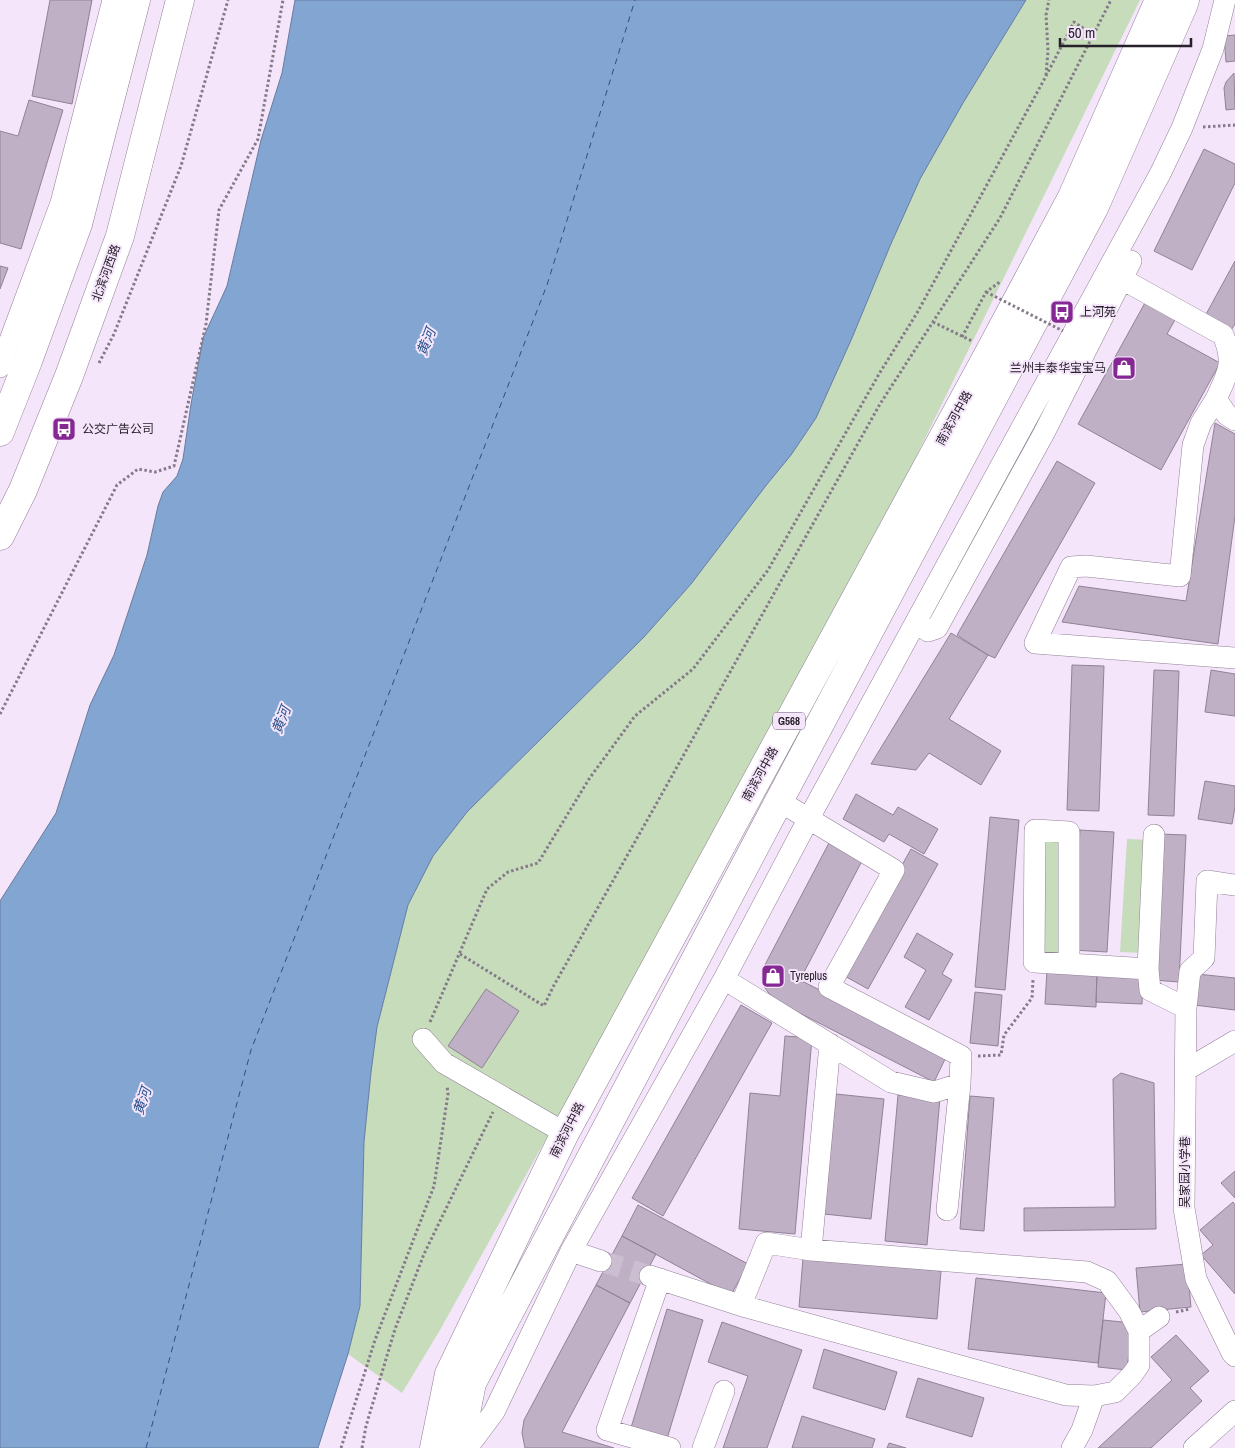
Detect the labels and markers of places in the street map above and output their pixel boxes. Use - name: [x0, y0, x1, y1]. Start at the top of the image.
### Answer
- bus stop icon: 上河苑: [1049, 299, 1075, 325]
- place label: 上河苑: [1080, 304, 1116, 320]
- shop icon: 兰州丰泰华宝宝马: [1111, 355, 1137, 381]
- place label: 兰州丰泰华宝宝马: [1010, 360, 1106, 376]
- bus stop icon: 公交广告公司: [51, 416, 77, 442]
- place label: 公交广告公司: [82, 421, 154, 437]
- shop icon: Tyreplus: [760, 963, 786, 989]
- place label: Tyreplus: [790, 968, 827, 984]

